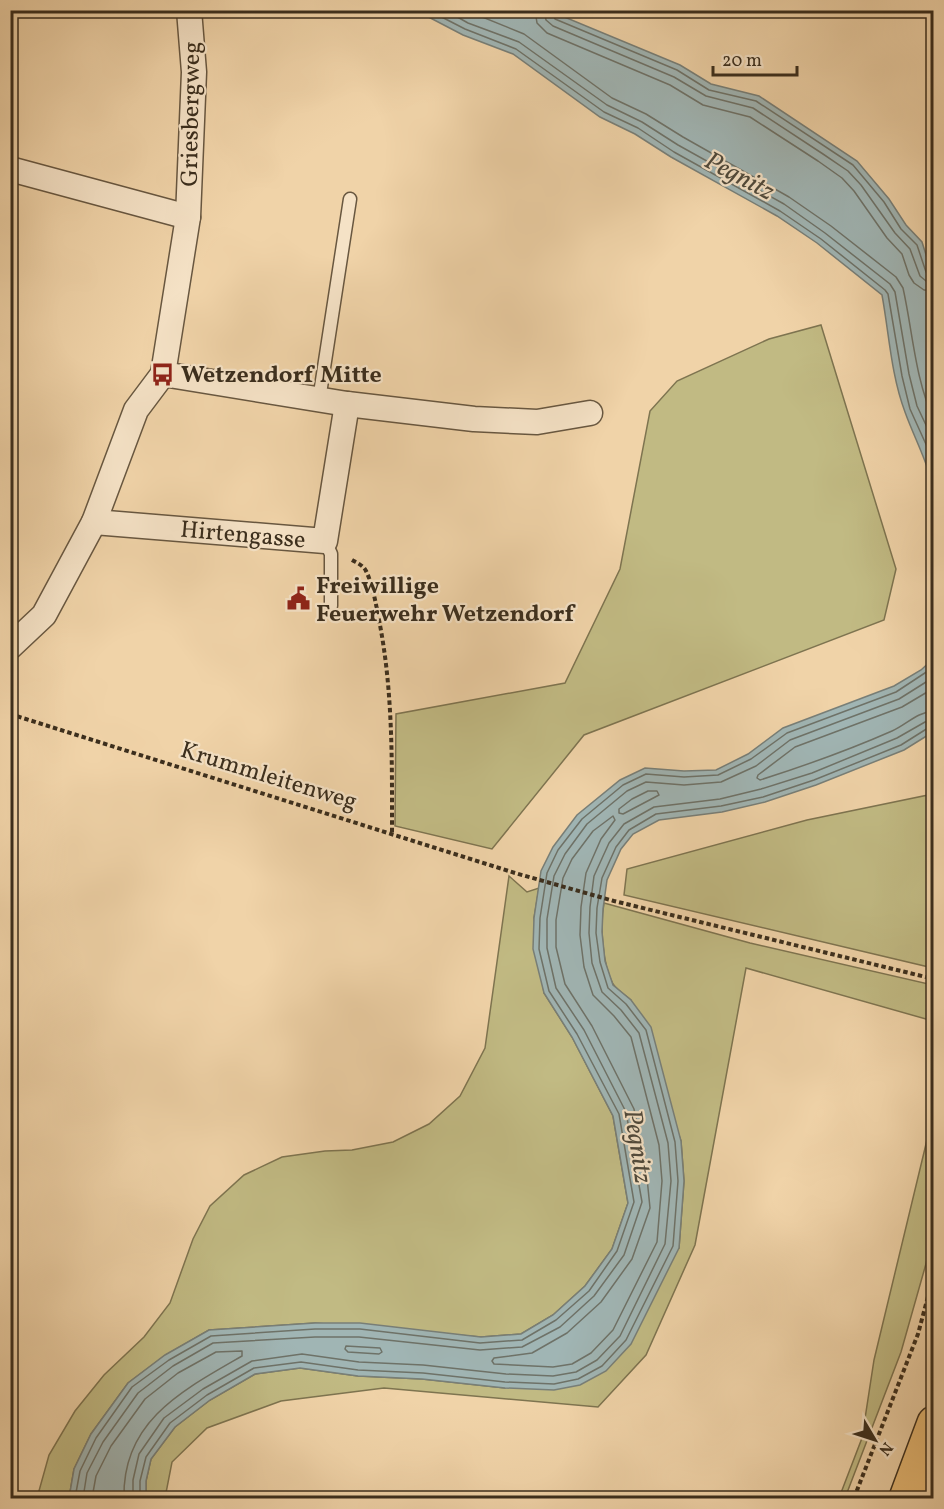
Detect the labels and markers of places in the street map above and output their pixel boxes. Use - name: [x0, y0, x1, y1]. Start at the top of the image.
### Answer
- place label: Wetzendorf Mitte: [181, 359, 382, 393]
- bus stop icon: Wetzendorf Mitte: [150, 361, 176, 387]
- place label: Freiwillige Feuerwehr Wetzendorf: [316, 570, 577, 632]
- public building icon: Freiwillige Feuerwehr Wetzendorf: [285, 586, 311, 612]

